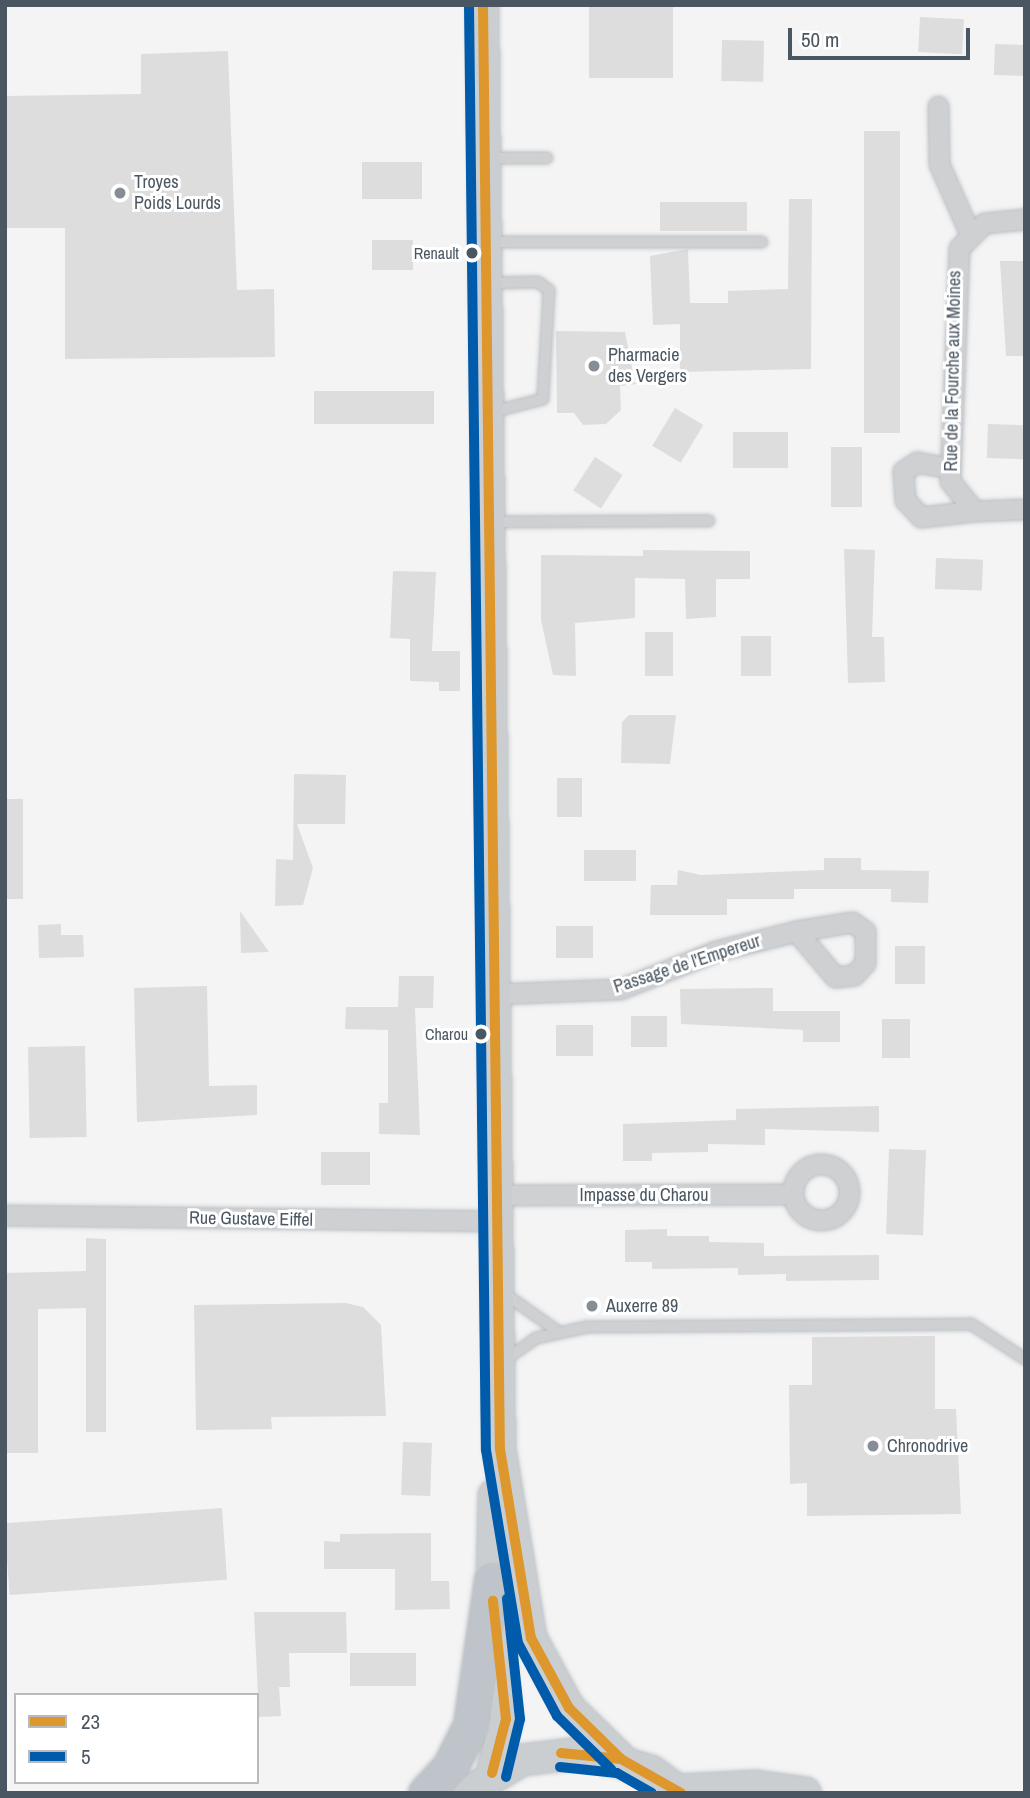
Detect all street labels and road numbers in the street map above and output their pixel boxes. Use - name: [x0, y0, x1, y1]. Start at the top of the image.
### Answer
- street label: Rue de la Fourche aux Moines: [940, 270, 966, 472]
- street label: Passage de l'Empereur: [611, 930, 763, 998]
- street label: Impasse du Charou: [580, 1184, 708, 1206]
- street label: Rue Gustave Eiffel: [189, 1207, 313, 1231]

